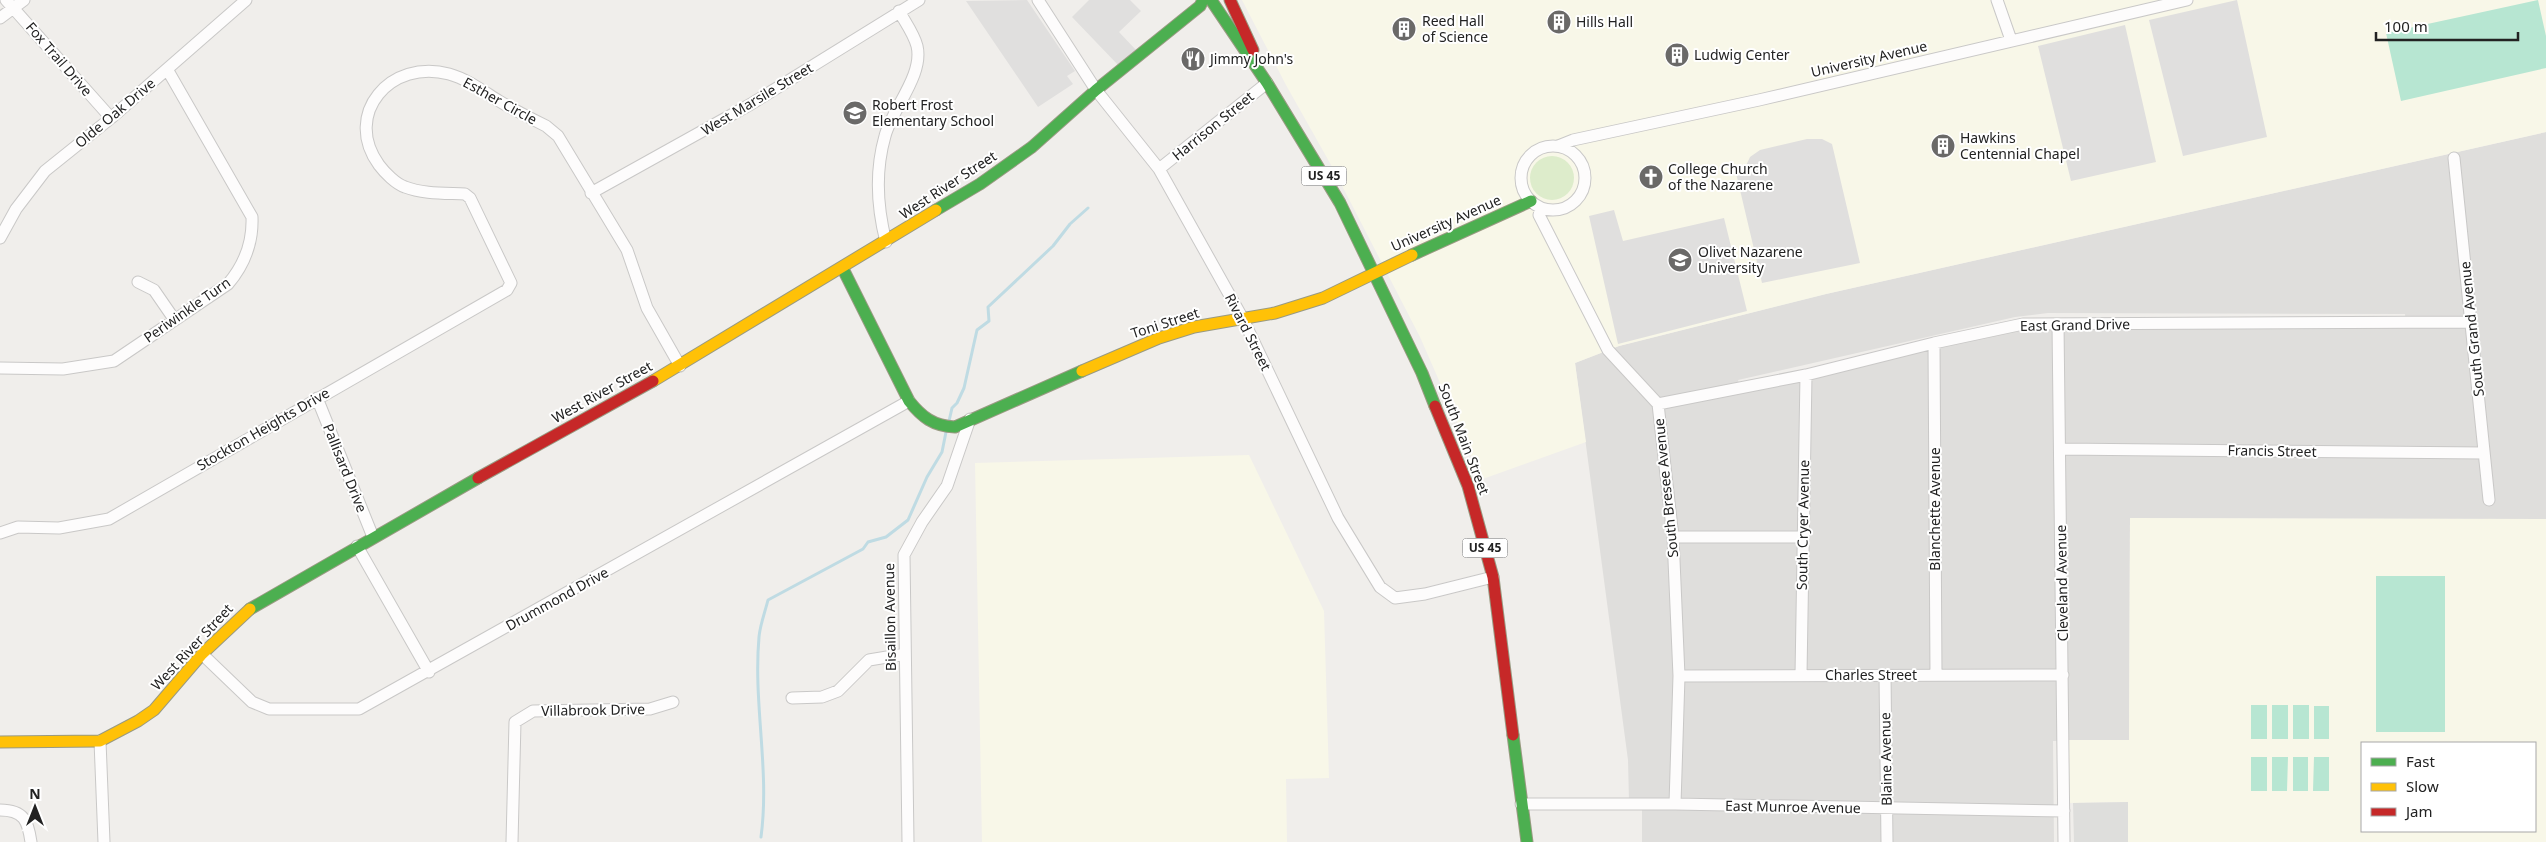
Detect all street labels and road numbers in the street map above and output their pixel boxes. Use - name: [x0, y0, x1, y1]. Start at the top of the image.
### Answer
- street label: Fox Trail Drive: [22, 18, 97, 100]
- street label: University Avenue: [1809, 36, 1929, 81]
- street label: West Marsile Street: [697, 58, 816, 139]
- street label: Esther Circle: [460, 72, 541, 129]
- street label: Olde Oak Drive: [71, 73, 159, 152]
- street label: Harrison Street: [1168, 87, 1258, 164]
- street label: West River Street: [896, 146, 1000, 223]
- road number: US 45: [1302, 167, 1346, 186]
- street label: University Avenue: [1388, 190, 1504, 255]
- street label: South Grand Avenue: [2455, 260, 2488, 398]
- street label: Periwinkle Turn: [140, 273, 234, 347]
- street label: Rivard Street: [1221, 290, 1276, 374]
- street label: Toni Street: [1128, 303, 1201, 342]
- street label: East Grand Drive: [2020, 314, 2130, 335]
- street label: West River Street: [548, 356, 655, 427]
- street label: South Main Street: [1435, 380, 1494, 497]
- street label: Stockton Heights Drive: [193, 383, 333, 474]
- street label: South Bresee Avenue: [1649, 417, 1682, 559]
- street label: Pallisard Drive: [319, 421, 372, 515]
- street label: Francis Street: [2227, 440, 2317, 461]
- street label: Blanchette Avenue: [1925, 447, 1944, 571]
- street label: South Cryer Avenue: [1792, 460, 1813, 590]
- street label: Cleveland Avenue: [2051, 524, 2072, 641]
- road number: US 45: [1462, 538, 1508, 558]
- street label: Drummond Drive: [502, 562, 612, 635]
- street label: Bisaillon Avenue: [879, 563, 900, 671]
- street label: West River Street: [147, 599, 237, 694]
- street label: Charles Street: [1825, 665, 1917, 684]
- street label: Villabrook Drive: [541, 699, 645, 720]
- street label: Blaine Avenue: [1875, 712, 1896, 806]
- street label: East Munroe Avenue: [1725, 796, 1861, 817]

